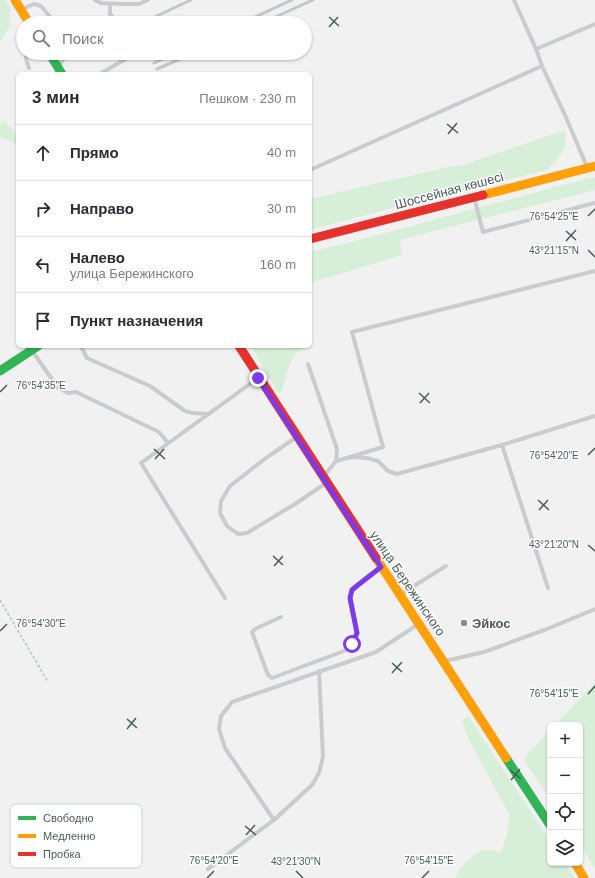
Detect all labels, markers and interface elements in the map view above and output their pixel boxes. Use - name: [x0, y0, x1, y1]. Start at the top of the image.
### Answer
- search box: [16, 16, 312, 60]
- icon: search: [30, 27, 52, 49]
- text: Поиск: [62, 30, 104, 47]
- text: 3 мин: [32, 88, 79, 107]
- text: Пешком · 230 m: [199, 91, 296, 106]
- icon: ahead: [32, 142, 54, 164]
- text: Прямо: [70, 144, 119, 161]
- text: 40 m: [267, 145, 296, 160]
- street label: Шоссейная көшесі: [393, 169, 505, 212]
- icon: right: [32, 198, 54, 220]
- text: Направо: [70, 200, 134, 217]
- text: 30 m: [267, 201, 296, 216]
- text: 76°54'25"E: [529, 211, 579, 222]
- text: 43°21'15"N: [529, 245, 579, 256]
- text: Налево: [70, 249, 125, 266]
- icon: left: [32, 254, 54, 276]
- text: 160 m: [260, 257, 296, 272]
- text: улица Бережинского: [70, 266, 194, 281]
- icon: arrive: [32, 310, 54, 332]
- text: Пункт назначения: [70, 312, 203, 329]
- route end: [249, 369, 267, 387]
- text: 76°54'35"E: [16, 380, 66, 391]
- text: 76°54'20"E: [529, 450, 579, 461]
- street label: улица Бережинского: [367, 528, 448, 639]
- text: 43°21'20"N: [529, 539, 579, 550]
- place label: Эйкос: [472, 616, 511, 631]
- text: 76°54'30"E: [16, 618, 66, 629]
- marker: Эйкос: [459, 618, 469, 628]
- route start: [343, 635, 361, 653]
- text: 76°54'15"E: [529, 688, 579, 699]
- map controls: [547, 722, 583, 866]
- button: +: [547, 722, 583, 758]
- button: −: [547, 758, 583, 794]
- button: locate: [547, 794, 583, 830]
- legend: [10, 804, 142, 868]
- text: Свободно: [43, 812, 94, 824]
- text: Медленно: [43, 830, 95, 842]
- button: layers: [547, 830, 583, 866]
- text: Пробка: [43, 848, 81, 860]
- text: 76°54'20"E: [189, 855, 239, 866]
- text: 76°54'15"E: [404, 855, 454, 866]
- text: 43°21'30"N: [271, 856, 321, 867]

